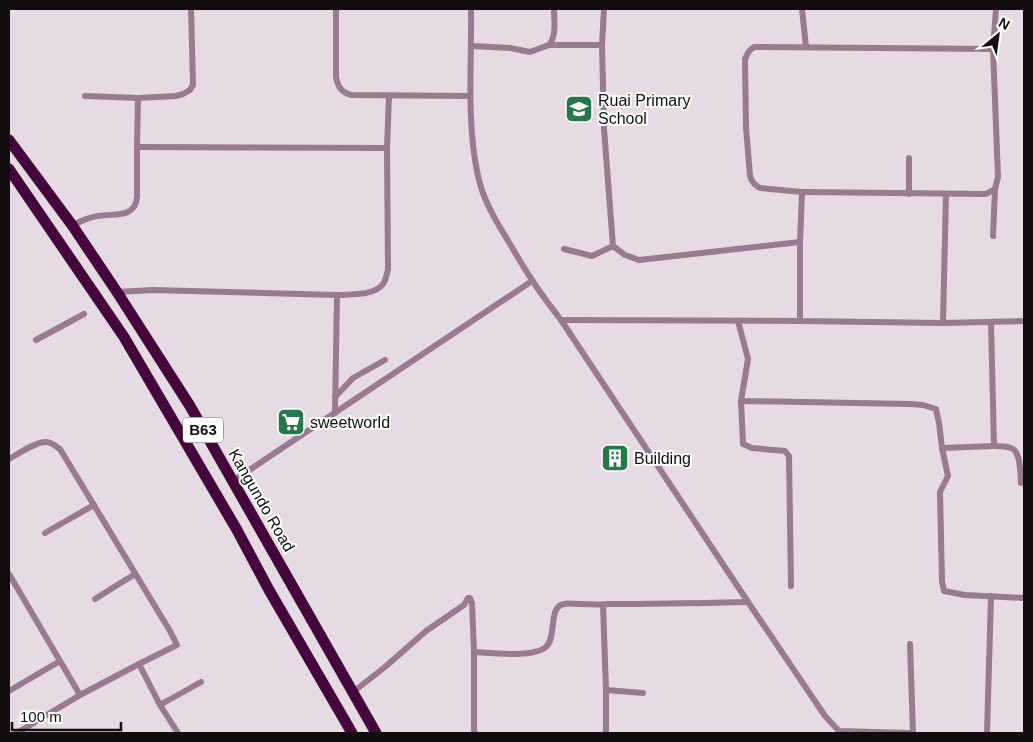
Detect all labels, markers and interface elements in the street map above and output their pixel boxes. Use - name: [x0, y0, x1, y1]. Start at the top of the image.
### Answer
- north arrow: [973, 10, 1023, 60]
- text: N: [996, 14, 1013, 33]
- place label: Ruai Primary School: [598, 92, 690, 127]
- school or university icon: Ruai Primary School: [564, 94, 594, 124]
- supermarket icon: sweetworld: [276, 407, 306, 437]
- place label: sweetworld: [310, 414, 390, 431]
- road number: B63: [183, 418, 223, 442]
- building icon: Building: [600, 443, 630, 473]
- street label: Kangundo Road: [225, 446, 298, 555]
- place label: Building: [634, 450, 691, 467]
- scale bar: [12, 700, 121, 732]
- text: 100 m: [20, 708, 62, 725]

